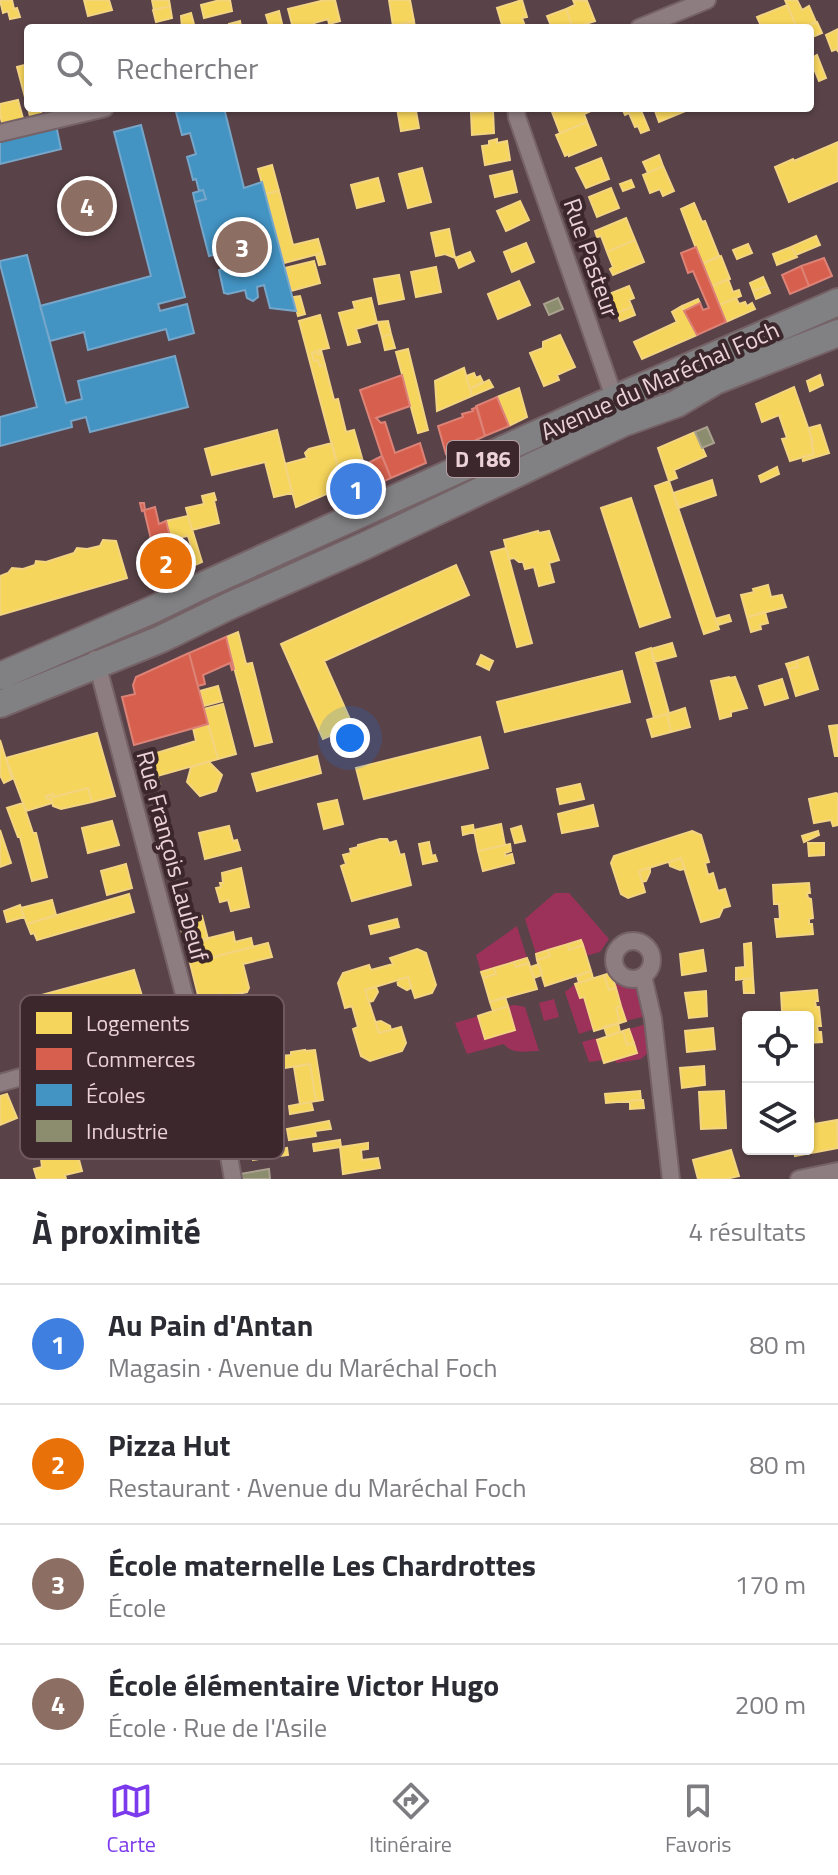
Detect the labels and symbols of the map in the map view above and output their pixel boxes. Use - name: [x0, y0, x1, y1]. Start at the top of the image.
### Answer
- pin: 4: [61, 176, 113, 236]
- street label: Rue Pasteur: [555, 193, 629, 322]
- pin: 3: [216, 217, 268, 277]
- street label: Avenue du Maréchal Foch: [534, 311, 785, 449]
- road number: D 186: [447, 441, 519, 477]
- pin: 1: [330, 459, 382, 519]
- pin: 2: [140, 533, 192, 593]
- your location: [330, 718, 370, 758]
- street label: Rue François Laubeuf: [128, 746, 218, 965]
- legend: [20, 995, 284, 1159]
- text: Logements: [86, 1006, 190, 1040]
- text: Commerces: [86, 1042, 195, 1076]
- text: Écoles: [86, 1078, 145, 1112]
- text: Industrie: [86, 1114, 168, 1148]

